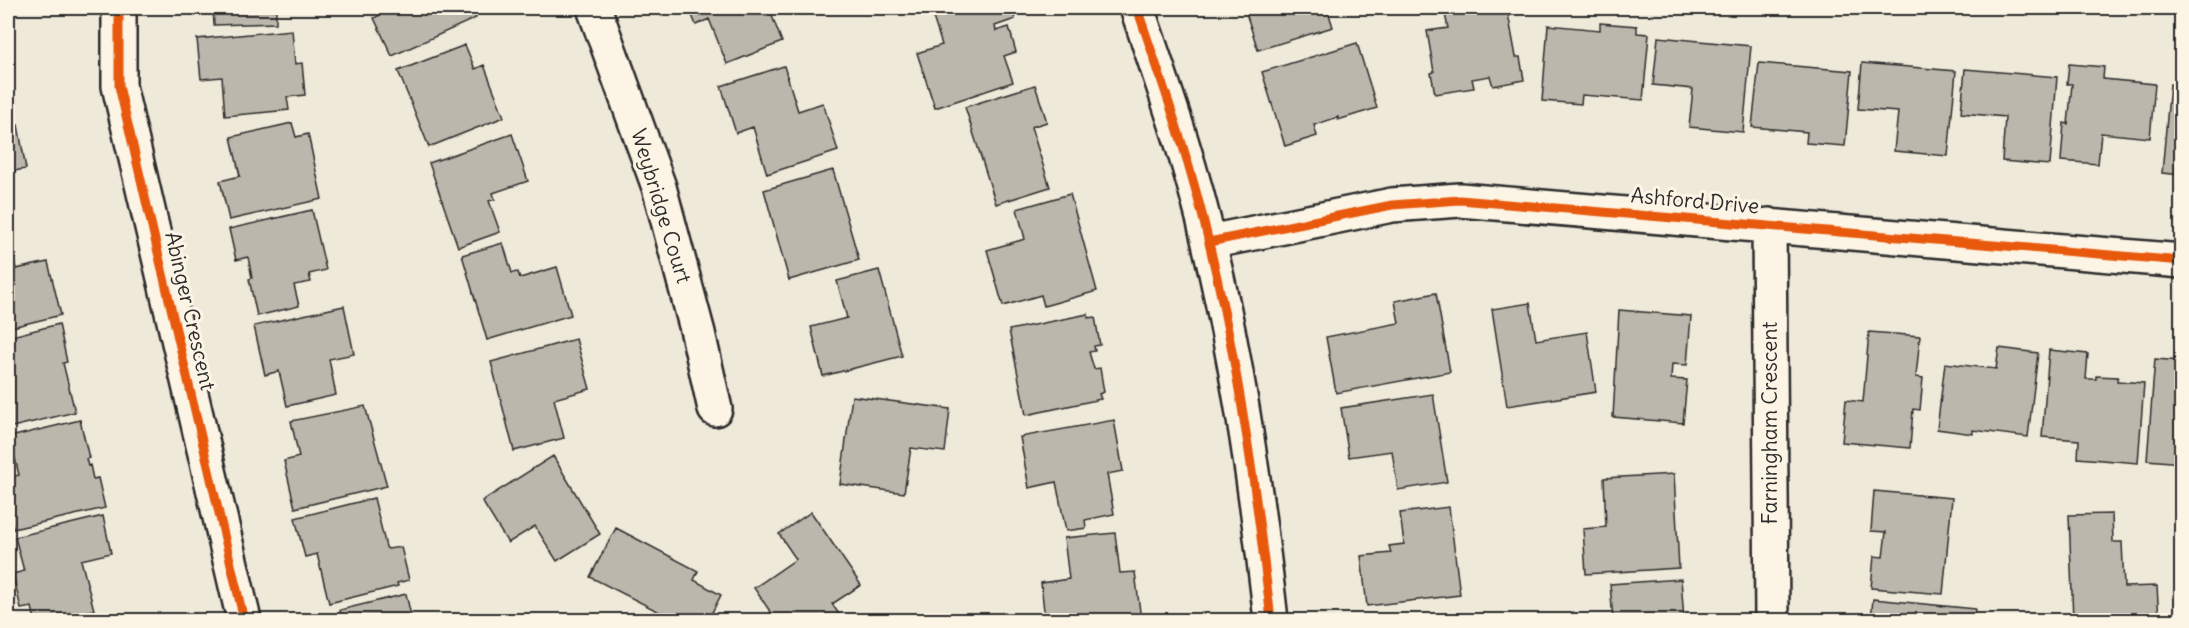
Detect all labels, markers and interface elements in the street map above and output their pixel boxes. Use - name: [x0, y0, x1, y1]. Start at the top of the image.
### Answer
- street label: Weybridge Court: [625, 125, 698, 286]
- street label: Ashford Drive: [1630, 181, 1760, 220]
- street label: Abinger Crescent: [159, 229, 222, 393]
- street label: Farningham Crescent: [1756, 322, 1783, 524]

